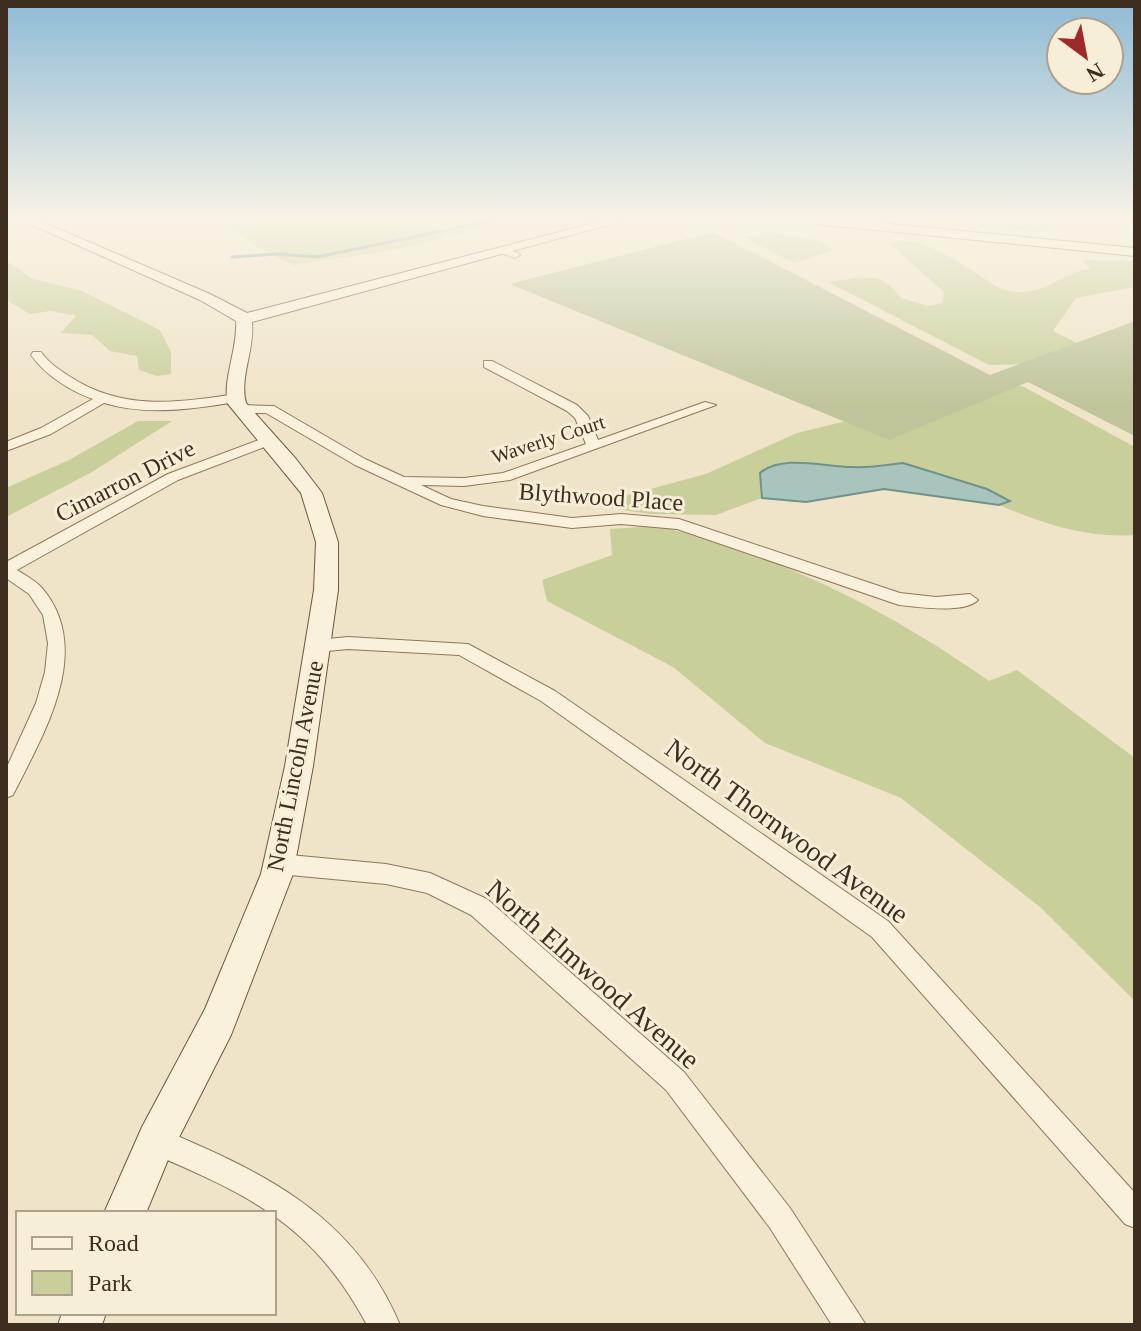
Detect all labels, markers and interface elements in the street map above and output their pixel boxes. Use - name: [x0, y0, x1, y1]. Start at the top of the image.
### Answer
- north arrow: [1045, 16, 1125, 96]
- text: N: [1082, 58, 1109, 87]
- street label: Waverly Court: [489, 410, 608, 469]
- street label: Cimarron Drive: [51, 435, 199, 527]
- street label: Blythwood Place: [518, 478, 684, 516]
- street label: North Lincoln Avenue: [262, 658, 328, 874]
- street label: North Thornwood Avenue: [659, 732, 915, 930]
- street label: North Elmwood Avenue: [480, 873, 706, 1075]
- legend: [16, 1211, 276, 1315]
- text: Road: [88, 1230, 139, 1256]
- text: Park: [88, 1270, 132, 1296]

